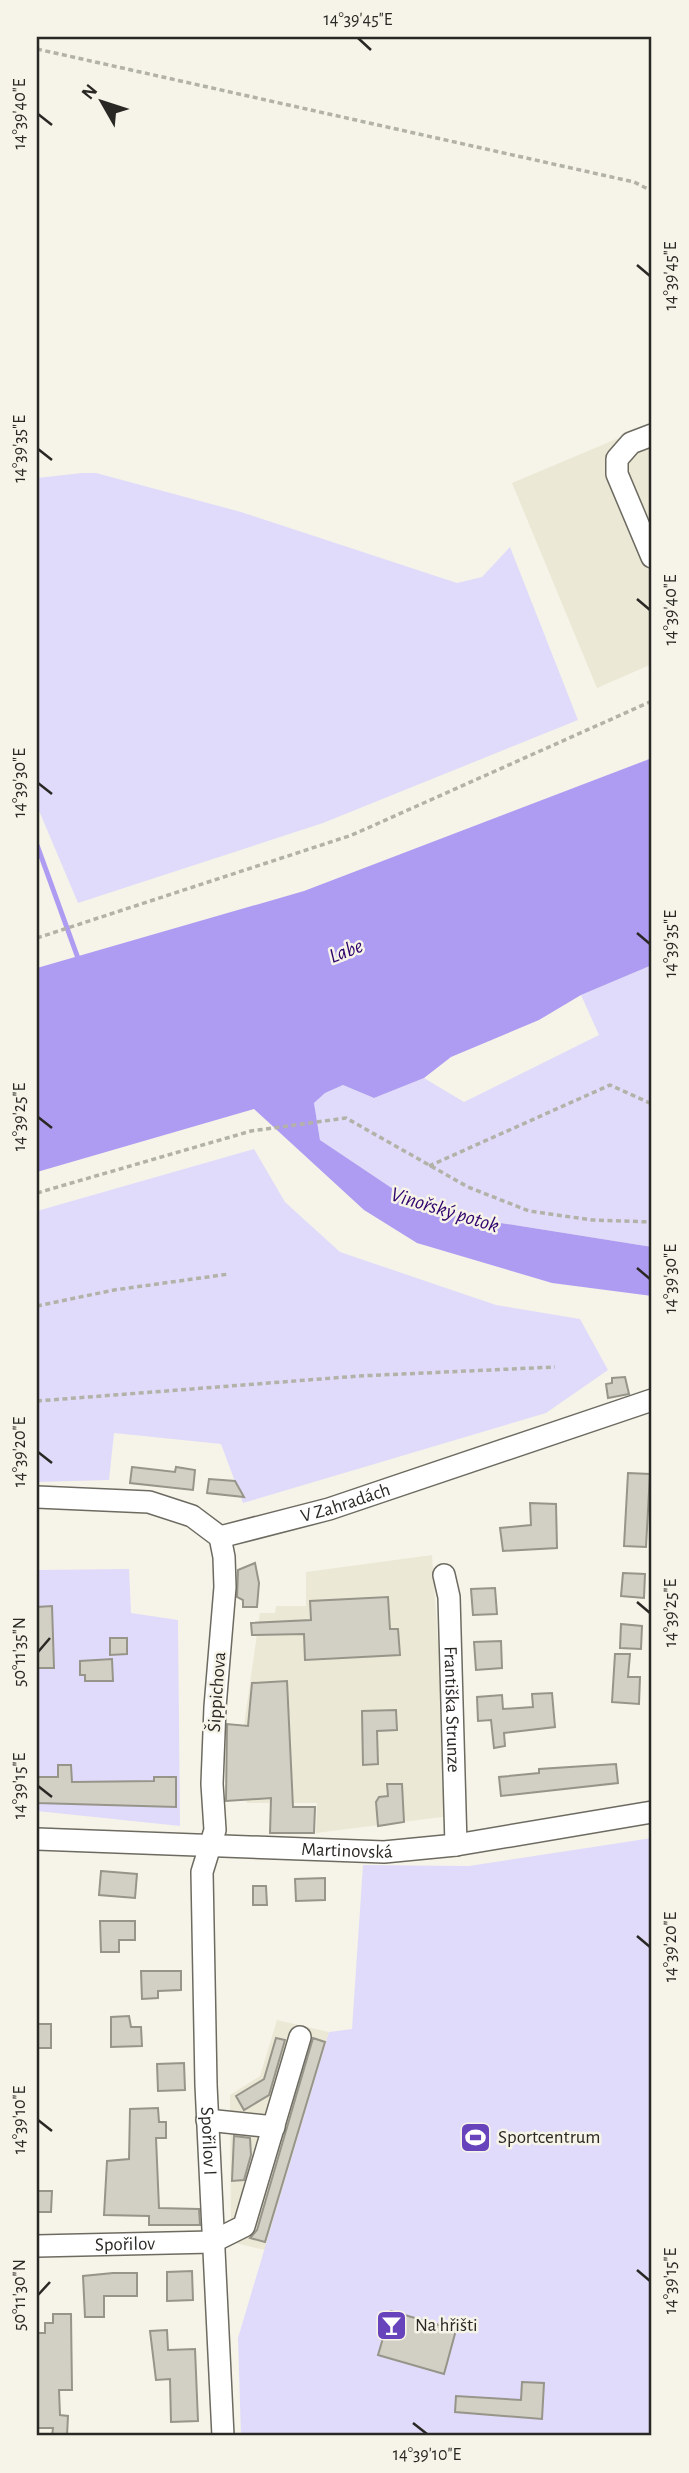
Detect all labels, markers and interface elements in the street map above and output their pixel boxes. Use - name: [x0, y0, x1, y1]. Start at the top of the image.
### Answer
- text: 14°39'45"E: [324, 11, 393, 29]
- north arrow: [66, 66, 136, 136]
- text: 14°39'40"E: [11, 78, 29, 149]
- text: N: [78, 81, 101, 103]
- text: 14°39'45"E: [662, 241, 680, 310]
- text: 14°39'35"E: [11, 415, 29, 483]
- text: 14°39'40"E: [662, 574, 680, 645]
- text: 14°39'30"E: [11, 748, 29, 818]
- text: 14°39'35"E: [662, 910, 680, 978]
- water label: Labe: [326, 935, 366, 967]
- text: 14°39'25"E: [11, 1082, 29, 1151]
- water label: Vinořský potok: [388, 1184, 502, 1237]
- text: 14°39'30"E: [662, 1244, 680, 1314]
- text: 14°39'20"E: [11, 1416, 29, 1487]
- street label: V Zahradách: [299, 1480, 393, 1525]
- text: 14°39'25"E: [662, 1578, 680, 1647]
- text: 50°11'35"N: [11, 1617, 29, 1687]
- street label: Františka Strunze: [441, 1646, 463, 1773]
- street label: Šippichova: [203, 1651, 229, 1733]
- text: 14°39'15"E: [11, 1752, 29, 1819]
- street label: Martinovská: [301, 1839, 393, 1862]
- text: 14°39'20"E: [662, 1911, 680, 1982]
- text: 14°39'10"E: [11, 2085, 29, 2154]
- street label: Spořilov I: [198, 2106, 220, 2176]
- sports icon: Sportcentrum: [458, 2120, 492, 2154]
- place label: Sportcentrum: [498, 2128, 601, 2147]
- street label: Spořilov: [95, 2234, 155, 2254]
- text: 14°39'15"E: [662, 2247, 680, 2314]
- text: 50°11'30"N: [11, 2259, 29, 2331]
- bar icon: Na hřišti: [375, 2308, 409, 2342]
- place label: Na hřišti: [415, 2316, 478, 2335]
- text: 14°39'10"E: [393, 2446, 462, 2464]

